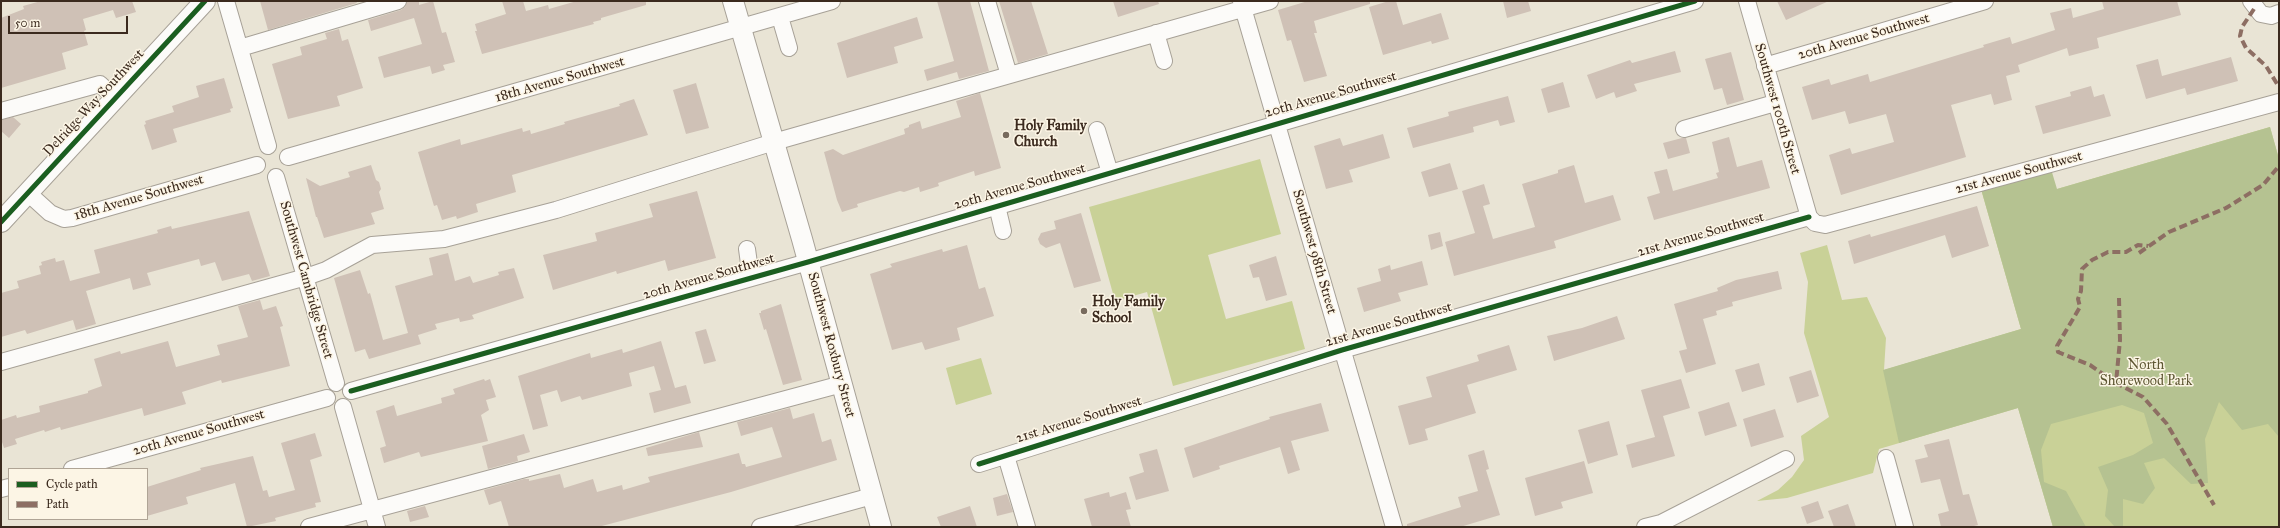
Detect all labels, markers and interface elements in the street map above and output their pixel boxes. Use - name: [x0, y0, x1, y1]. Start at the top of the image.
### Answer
- scale bar: [10, 8, 130, 34]
- street label: 20th Avenue Southwest: [1796, 10, 1932, 64]
- text: 50 m: [15, 16, 40, 30]
- street label: Southwest 100th Street: [1750, 42, 1804, 176]
- street label: Delridge Way Southwest: [40, 46, 148, 160]
- street label: 18th Avenue Southwest: [493, 53, 627, 107]
- street label: 20th Avenue Southwest: [1263, 68, 1399, 122]
- place label: Holy Family Church: [1014, 119, 1087, 152]
- marker: Holy Family Church: [1001, 130, 1011, 140]
- street label: 21st Avenue Southwest: [1954, 148, 2084, 198]
- street label: 20th Avenue Southwest: [952, 160, 1088, 214]
- street label: 18th Avenue Southwest: [72, 171, 206, 225]
- street label: Southwest 98th Street: [1288, 188, 1340, 316]
- street label: Southwest Cambridge Street: [275, 199, 337, 361]
- street label: 21st Avenue Southwest: [1636, 209, 1766, 261]
- street label: 20th Avenue Southwest: [641, 250, 777, 304]
- street label: Southwest Roxbury Street: [803, 270, 859, 420]
- place label: Holy Family School: [1092, 295, 1165, 328]
- street label: 21st Avenue Southwest: [1324, 299, 1454, 351]
- marker: Holy Family School: [1079, 306, 1089, 316]
- park label: North Shorewood Park: [2100, 358, 2192, 390]
- street label: 21st Avenue Southwest: [1014, 393, 1144, 447]
- street label: 20th Avenue Southwest: [131, 406, 267, 460]
- legend: [8, 468, 148, 520]
- text: Cycle path: [46, 477, 98, 491]
- text: Path: [46, 497, 69, 511]

